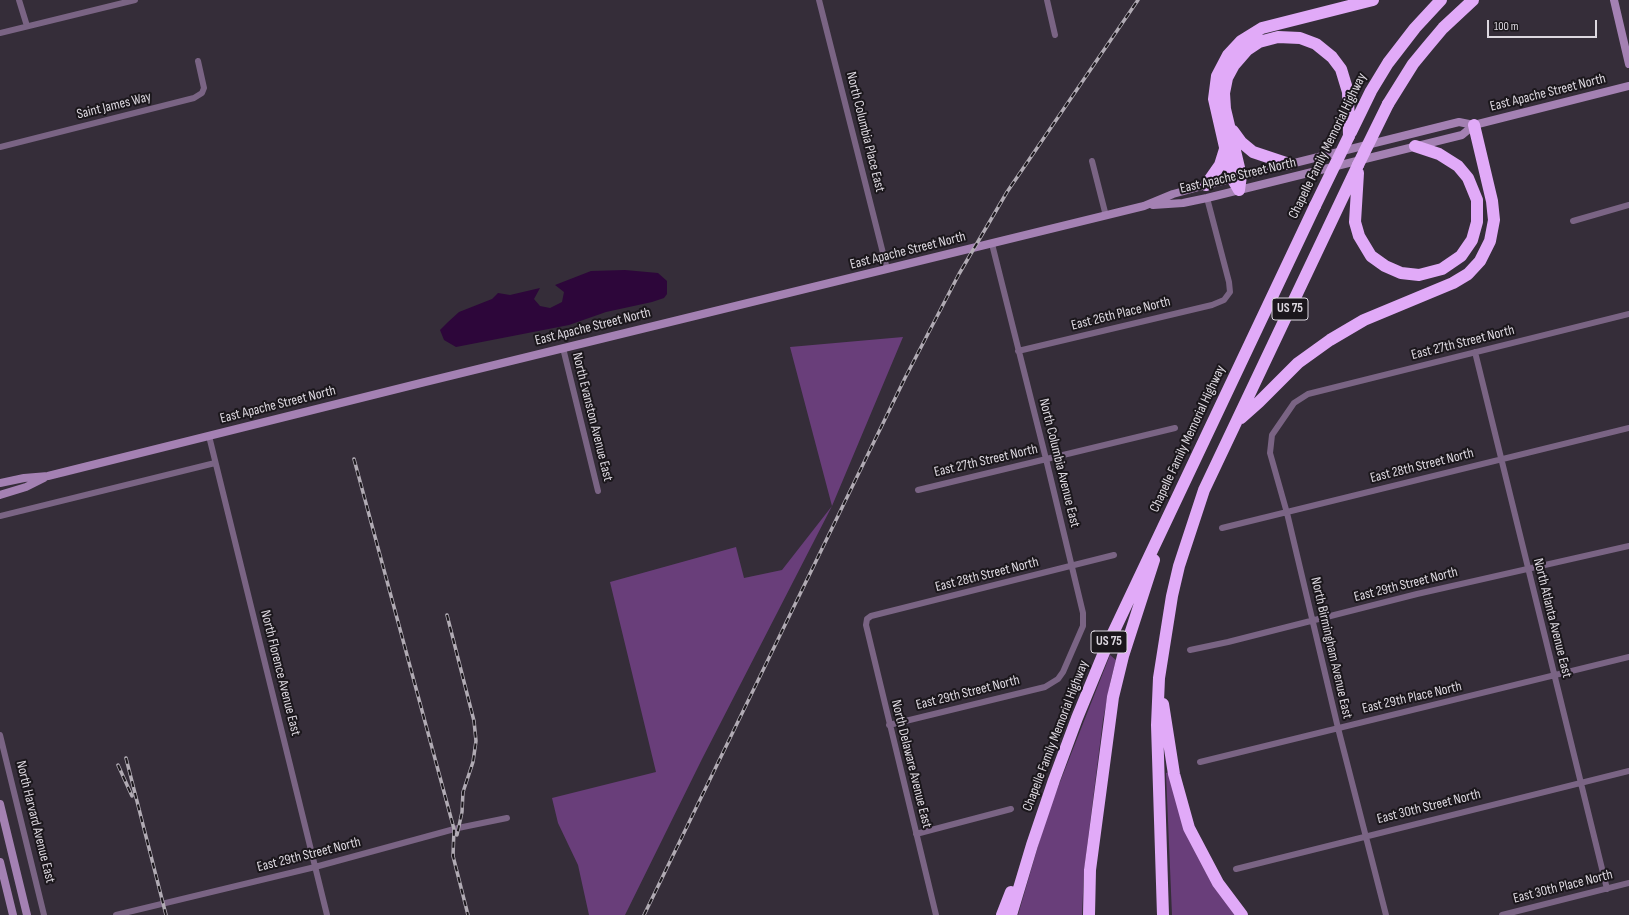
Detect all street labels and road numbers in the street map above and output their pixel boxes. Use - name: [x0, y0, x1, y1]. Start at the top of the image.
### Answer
- street label: North Columbia Place East: [842, 70, 888, 194]
- street label: Chapelle Family Memorial Highway: [1285, 70, 1371, 222]
- street label: East Apache Street North: [1488, 71, 1608, 115]
- street label: Saint James Way: [75, 89, 153, 123]
- street label: East Apache Street North: [1178, 154, 1298, 198]
- street label: East Apache Street North: [848, 229, 968, 273]
- street label: East 26th Place North: [1070, 294, 1172, 334]
- road number: US 75: [1272, 298, 1308, 320]
- street label: East Apache Street North: [533, 305, 653, 349]
- street label: East 27th Street North: [1410, 322, 1516, 364]
- street label: North Evanston Avenue East: [568, 351, 616, 483]
- street label: Chapelle Family Memorial Highway: [1147, 363, 1229, 515]
- street label: East Apache Street North: [218, 383, 338, 427]
- street label: North Columbia Avenue East: [1035, 397, 1083, 529]
- street label: East 27th Street North: [933, 441, 1039, 481]
- street label: East 28th Street North: [1369, 445, 1475, 487]
- street label: East 28th Street North: [934, 554, 1040, 596]
- street label: North Atlanta Avenue East: [1529, 557, 1575, 679]
- street label: East 29th Street North: [1352, 564, 1460, 606]
- street label: North Birmingham Avenue East: [1307, 575, 1355, 721]
- street label: North Florence Avenue East: [256, 608, 304, 738]
- road number: US 75: [1091, 631, 1127, 653]
- street label: Chapelle Family Memorial Highway: [1019, 658, 1093, 814]
- street label: East 29th Street North: [914, 672, 1022, 714]
- street label: East 29th Place North: [1361, 678, 1463, 718]
- street label: North Delaware Avenue East: [887, 698, 935, 830]
- street label: North Harvard Avenue East: [12, 759, 58, 885]
- street label: East 30th Street North: [1375, 786, 1483, 828]
- street label: East 29th Street North: [255, 834, 363, 876]
- street label: East 30th Place North: [1512, 867, 1614, 907]

